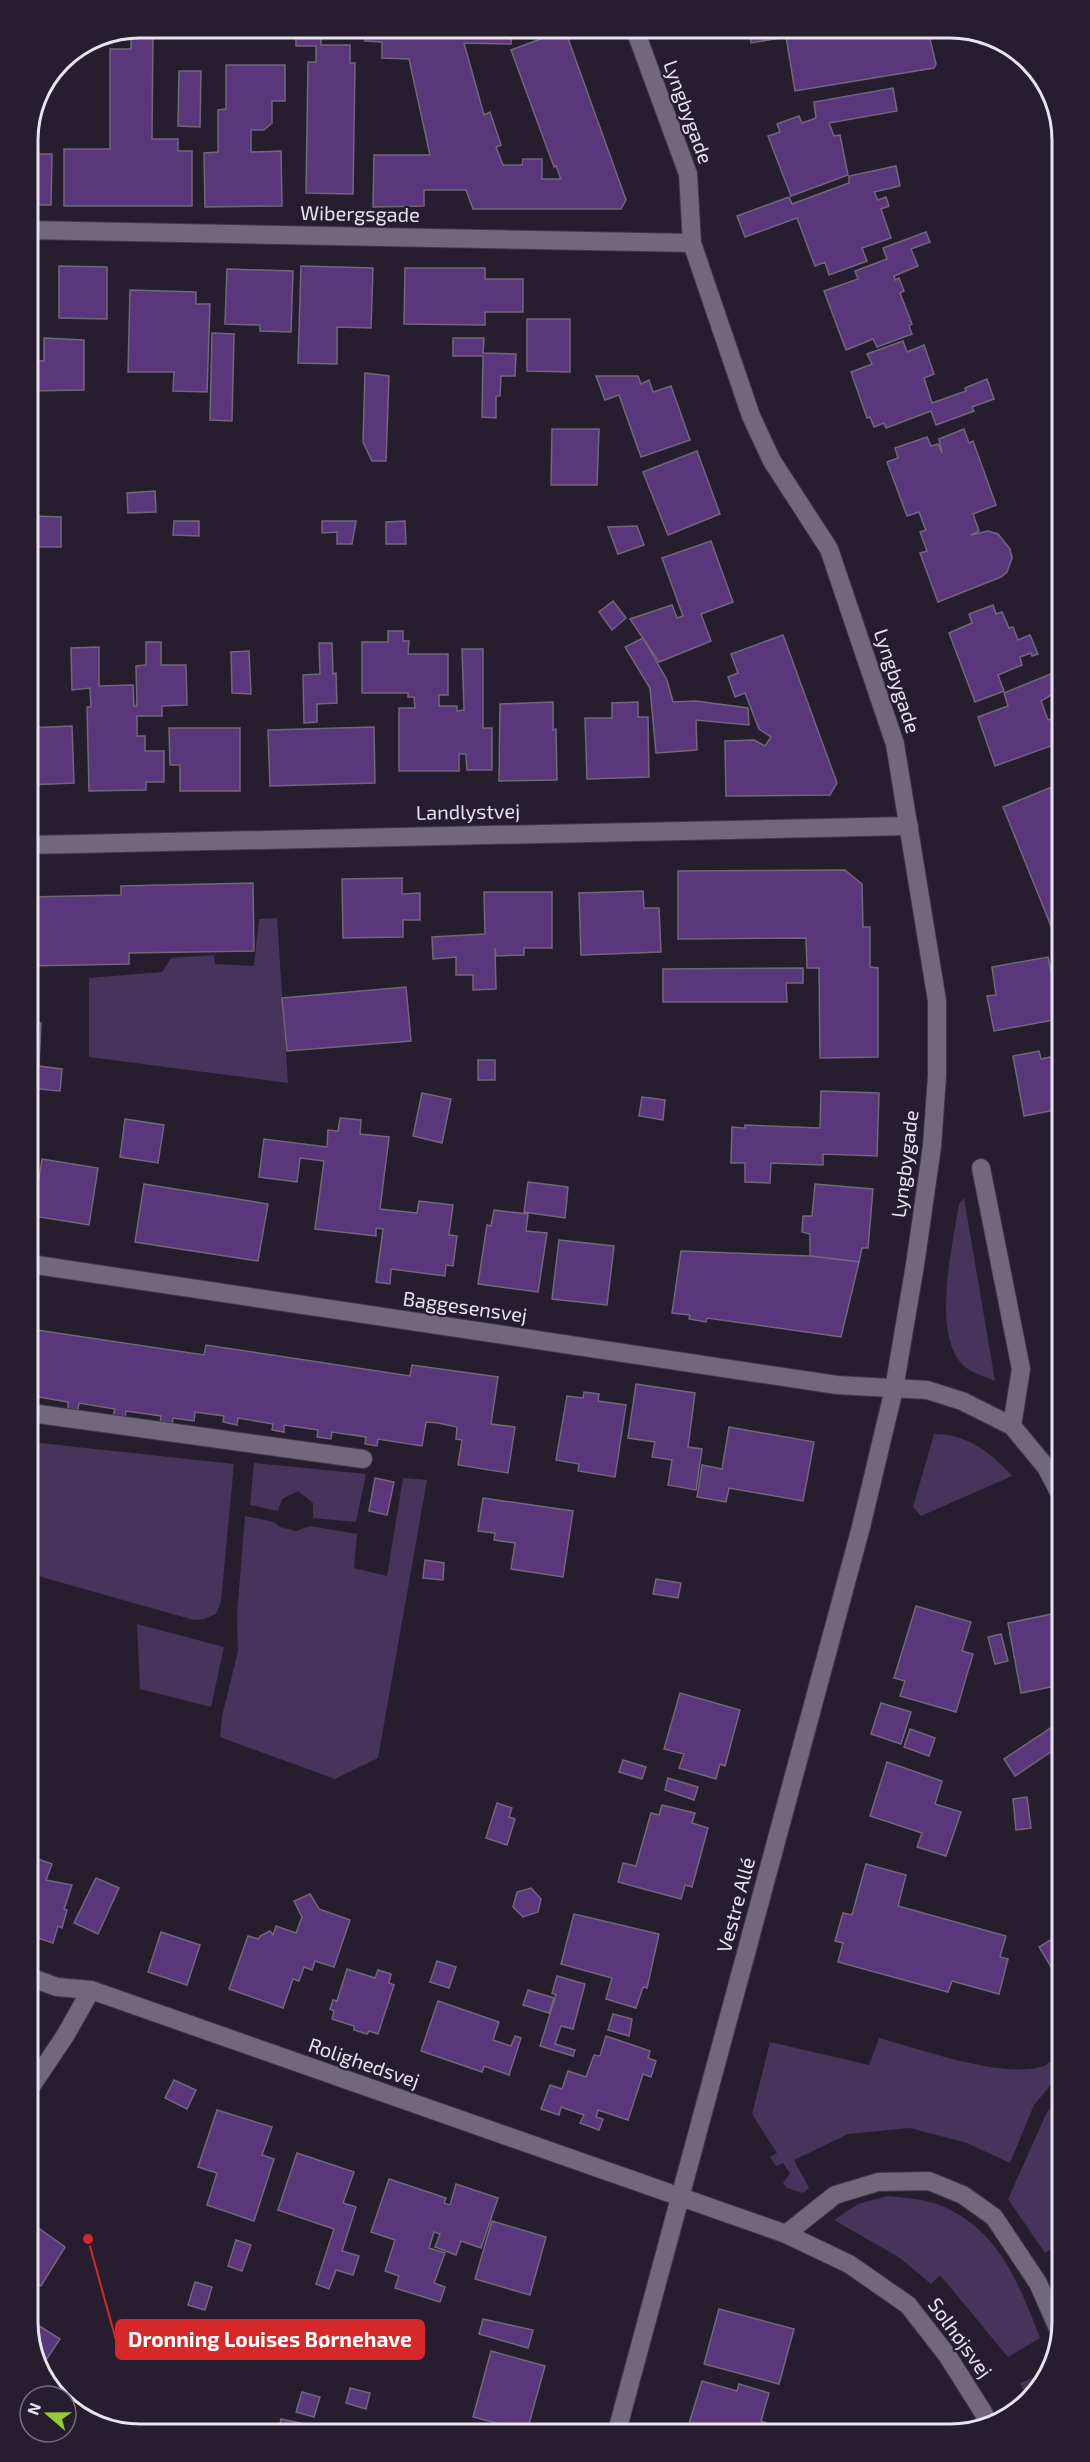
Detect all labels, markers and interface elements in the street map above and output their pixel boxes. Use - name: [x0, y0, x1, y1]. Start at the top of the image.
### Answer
- street label: Lyngbygade: [659, 57, 719, 167]
- street label: Wibergsgade: [300, 200, 420, 226]
- street label: Lyngbygade: [870, 625, 926, 736]
- street label: Landlystvej: [416, 798, 520, 824]
- street label: Lyngbygade: [885, 1109, 923, 1219]
- street label: Baggesensvej: [401, 1285, 529, 1327]
- street label: Vestre Allé: [711, 1855, 759, 1955]
- street label: Rolighedsvej: [306, 2032, 423, 2092]
- street label: Solhøjsvej: [924, 2293, 998, 2382]
- callout: Dronning Louises Børnehave: [116, 2320, 424, 2359]
- text: Dronning Louises Børnehave: [128, 2326, 412, 2351]
- north arrow: [18, 2384, 78, 2444]
- text: N: [23, 2400, 44, 2417]

